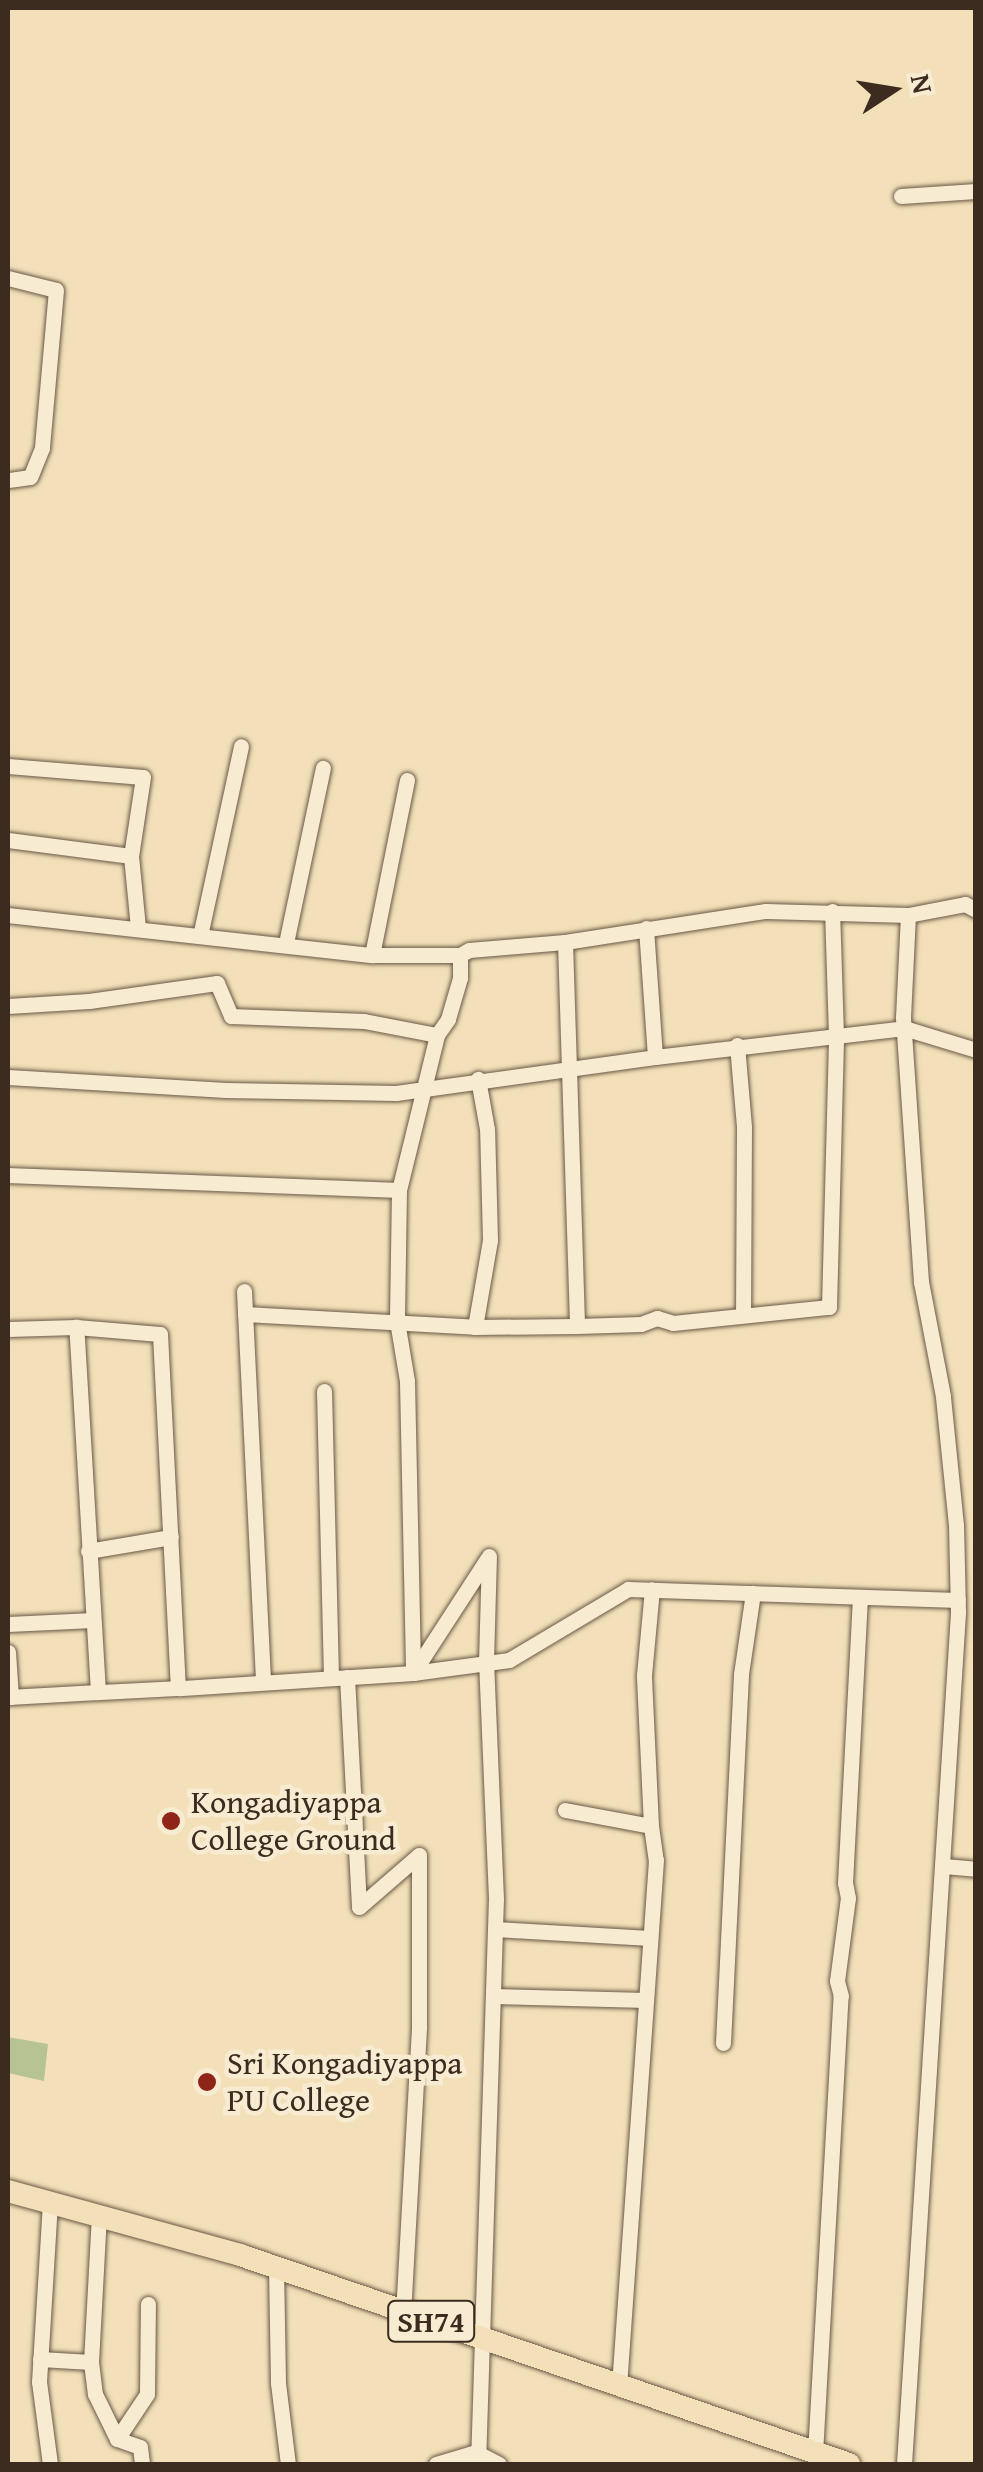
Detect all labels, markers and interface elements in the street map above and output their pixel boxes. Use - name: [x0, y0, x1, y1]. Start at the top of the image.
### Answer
- north arrow: [843, 40, 943, 140]
- text: N: [901, 70, 945, 97]
- place label: Kongadiyappa College Ground: [191, 1784, 396, 1859]
- marker: Kongadiyappa College Ground: [160, 1810, 182, 1832]
- place label: Sri Kongadiyappa PU College: [227, 2045, 462, 2120]
- marker: Sri Kongadiyappa PU College: [196, 2071, 218, 2093]
- road number: SH74: [386, 2296, 476, 2346]

